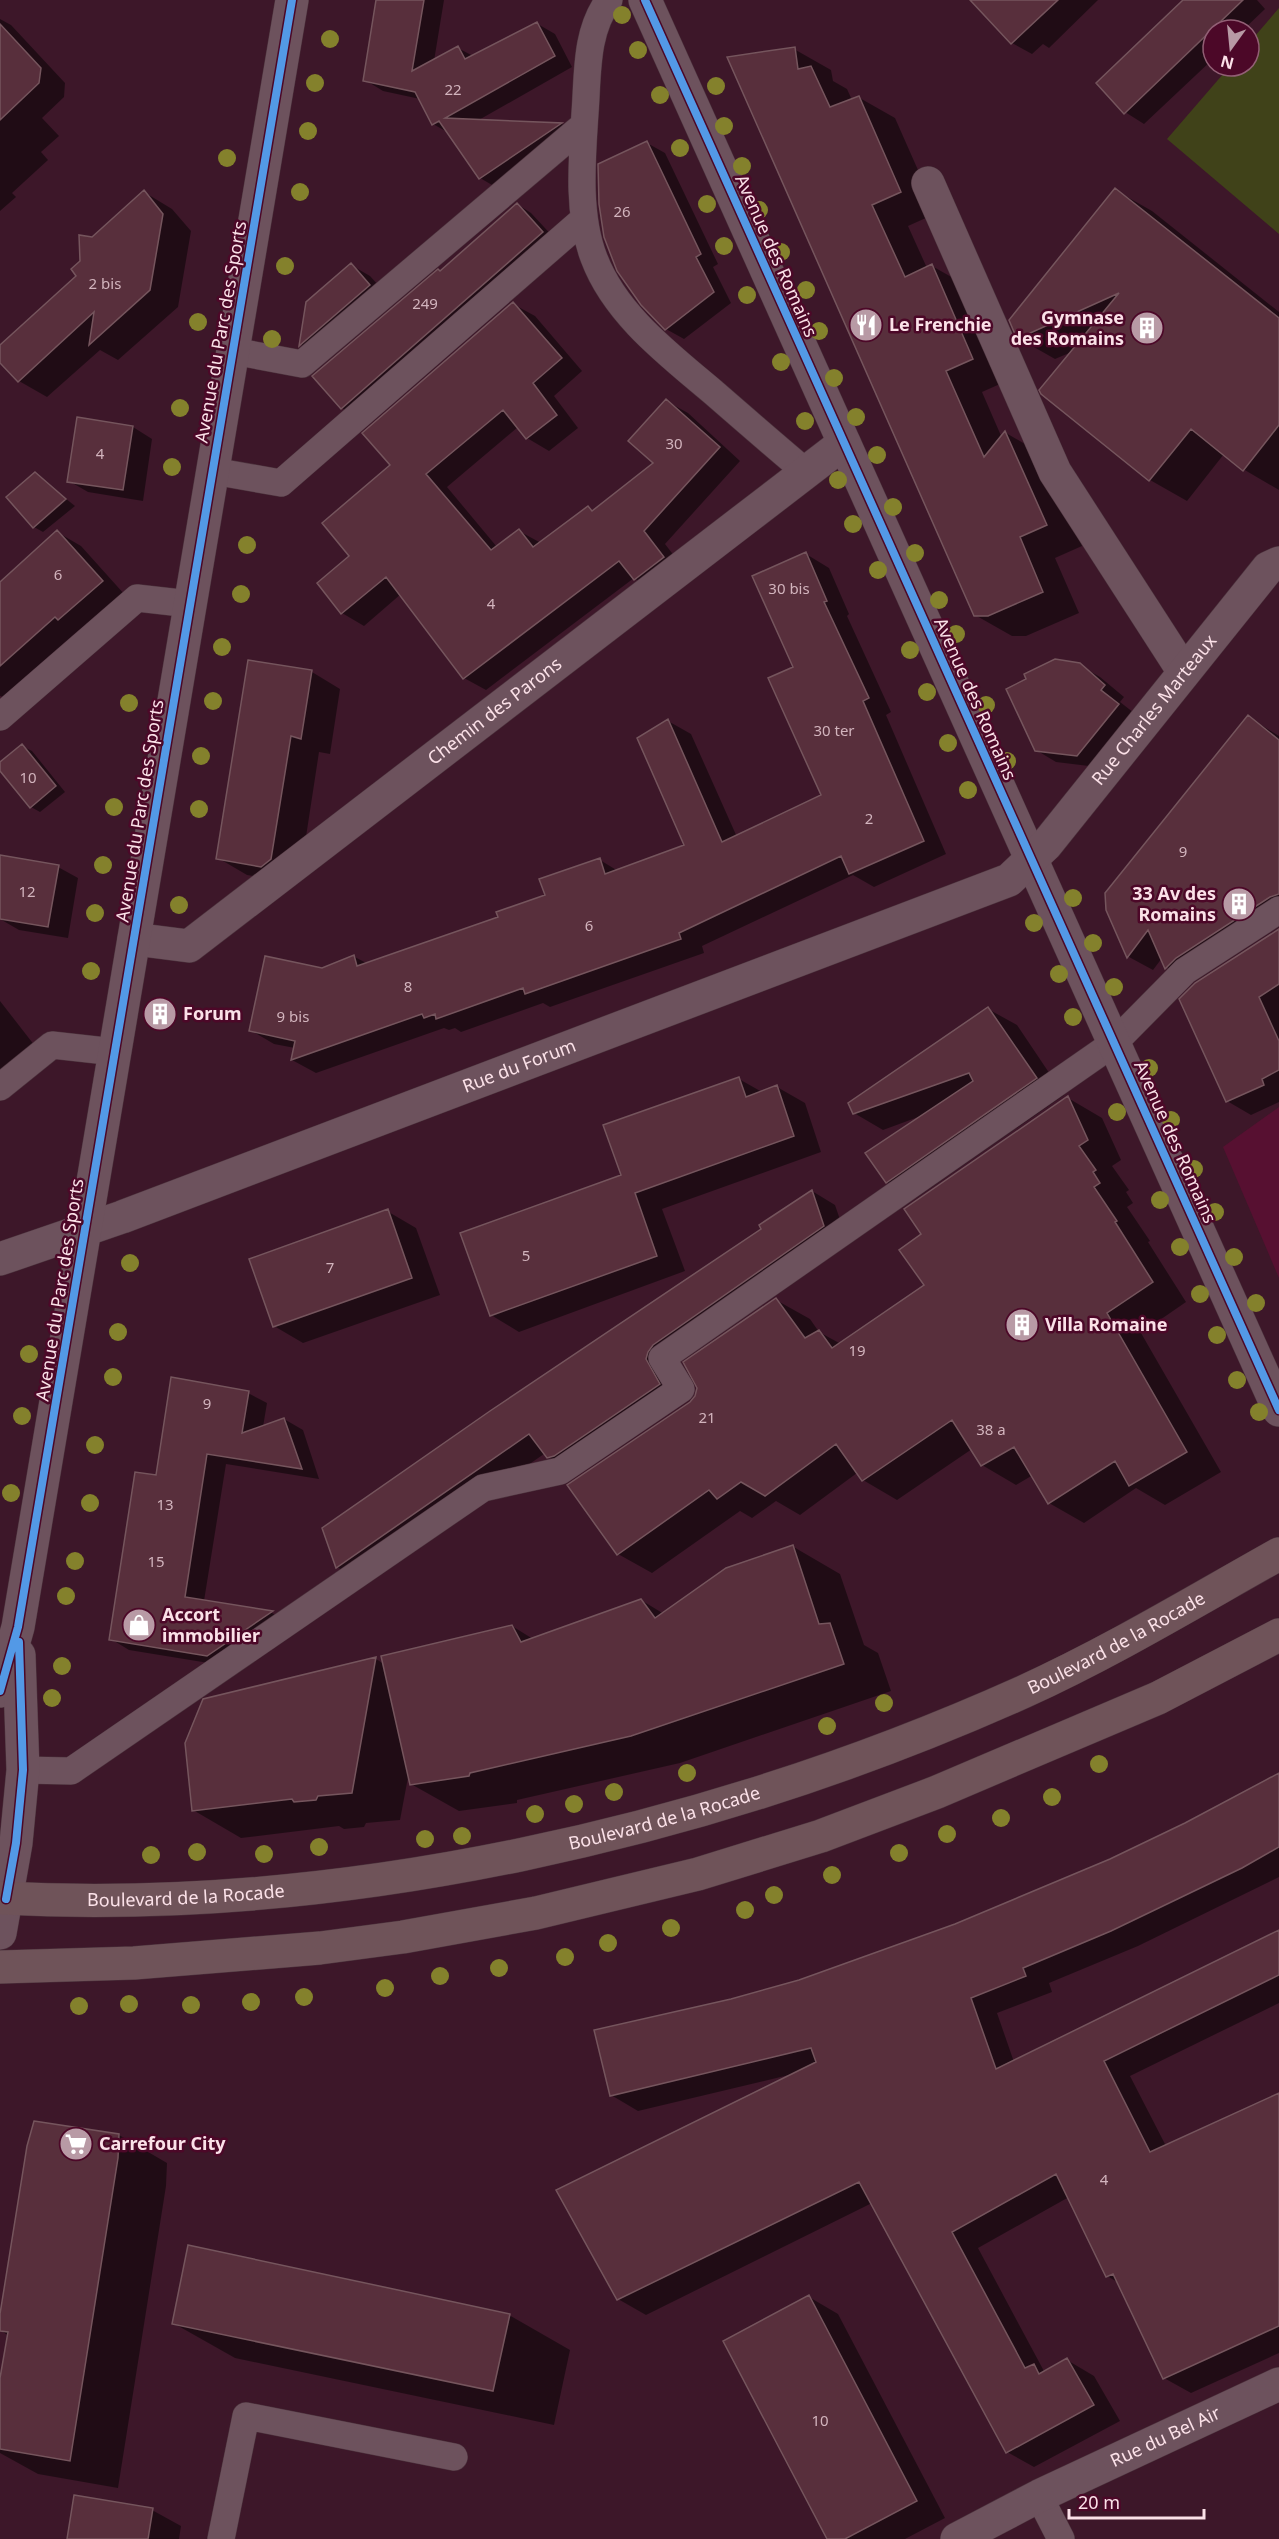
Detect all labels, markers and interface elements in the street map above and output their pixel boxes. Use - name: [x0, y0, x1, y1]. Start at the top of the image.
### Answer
- north arrow: [1201, 18, 1261, 78]
- text: N: [1218, 50, 1236, 75]
- house number: 22: [444, 79, 462, 99]
- street label: Avenue des Romains: [730, 170, 824, 341]
- house number: 26: [613, 201, 631, 221]
- street label: Avenue du Parc des Sports: [189, 219, 251, 445]
- house number: 2 bis: [89, 273, 121, 293]
- house number: 249: [412, 293, 438, 313]
- place label: Gymnase des Romains: [1011, 305, 1124, 350]
- restaurant icon: Le Frenchie: [848, 307, 884, 343]
- building icon: Gymnase des Romains: [1129, 310, 1165, 346]
- place label: Le Frenchie: [889, 312, 992, 336]
- house number: 30: [665, 433, 683, 453]
- house number: 4: [96, 443, 105, 463]
- house number: 6: [54, 564, 62, 584]
- house number: 30 bis: [768, 578, 810, 598]
- house number: 4: [487, 593, 496, 613]
- street label: Avenue des Romains: [929, 613, 1023, 784]
- street label: Rue Charles Marteaux: [1086, 629, 1222, 790]
- street label: Chemin des Parons: [422, 651, 566, 770]
- street label: Avenue du Parc des Sports: [110, 698, 168, 924]
- house number: 30 ter: [813, 720, 855, 740]
- house number: 10: [19, 767, 37, 787]
- house number: 2: [865, 808, 873, 828]
- house number: 9: [1179, 841, 1187, 861]
- house number: 12: [18, 881, 36, 901]
- place label: 33 Av des Romains: [1132, 881, 1216, 926]
- building icon: 33 Av des Romains: [1221, 886, 1257, 922]
- house number: 6: [585, 915, 593, 935]
- house number: 8: [404, 976, 412, 996]
- building icon: Forum: [142, 996, 178, 1032]
- place label: Forum: [183, 1001, 241, 1025]
- house number: 9 bis: [277, 1006, 309, 1026]
- street label: Rue du Forum: [459, 1033, 579, 1098]
- street label: Avenue des Romains: [1129, 1056, 1223, 1227]
- street label: Avenue du Parc des Sports: [30, 1177, 88, 1403]
- house number: 5: [522, 1245, 530, 1265]
- house number: 7: [326, 1257, 334, 1277]
- building icon: Villa Romaine: [1004, 1307, 1040, 1343]
- place label: Villa Romaine: [1045, 1312, 1168, 1336]
- house number: 19: [848, 1340, 866, 1360]
- house number: 9: [203, 1393, 211, 1413]
- house number: 21: [698, 1407, 716, 1427]
- house number: 38 a: [976, 1419, 1006, 1439]
- house number: 13: [156, 1494, 174, 1514]
- house number: 15: [147, 1551, 165, 1571]
- street label: Boulevard de la Rocade: [1023, 1586, 1209, 1699]
- place label: Accort immobilier: [162, 1602, 260, 1647]
- shop icon: Accort immobilier: [121, 1607, 157, 1643]
- street label: Boulevard de la Rocade: [566, 1780, 763, 1855]
- street label: Boulevard de la Rocade: [87, 1878, 286, 1911]
- supermarket icon: Carrefour City: [58, 2126, 94, 2162]
- place label: Carrefour City: [99, 2131, 226, 2155]
- house number: 4: [1100, 2169, 1109, 2189]
- street label: Rue du Bel Air: [1106, 2400, 1224, 2472]
- house number: 10: [811, 2410, 829, 2430]
- scale bar: [1069, 2482, 1204, 2520]
- text: 20 m: [1078, 2490, 1120, 2514]

